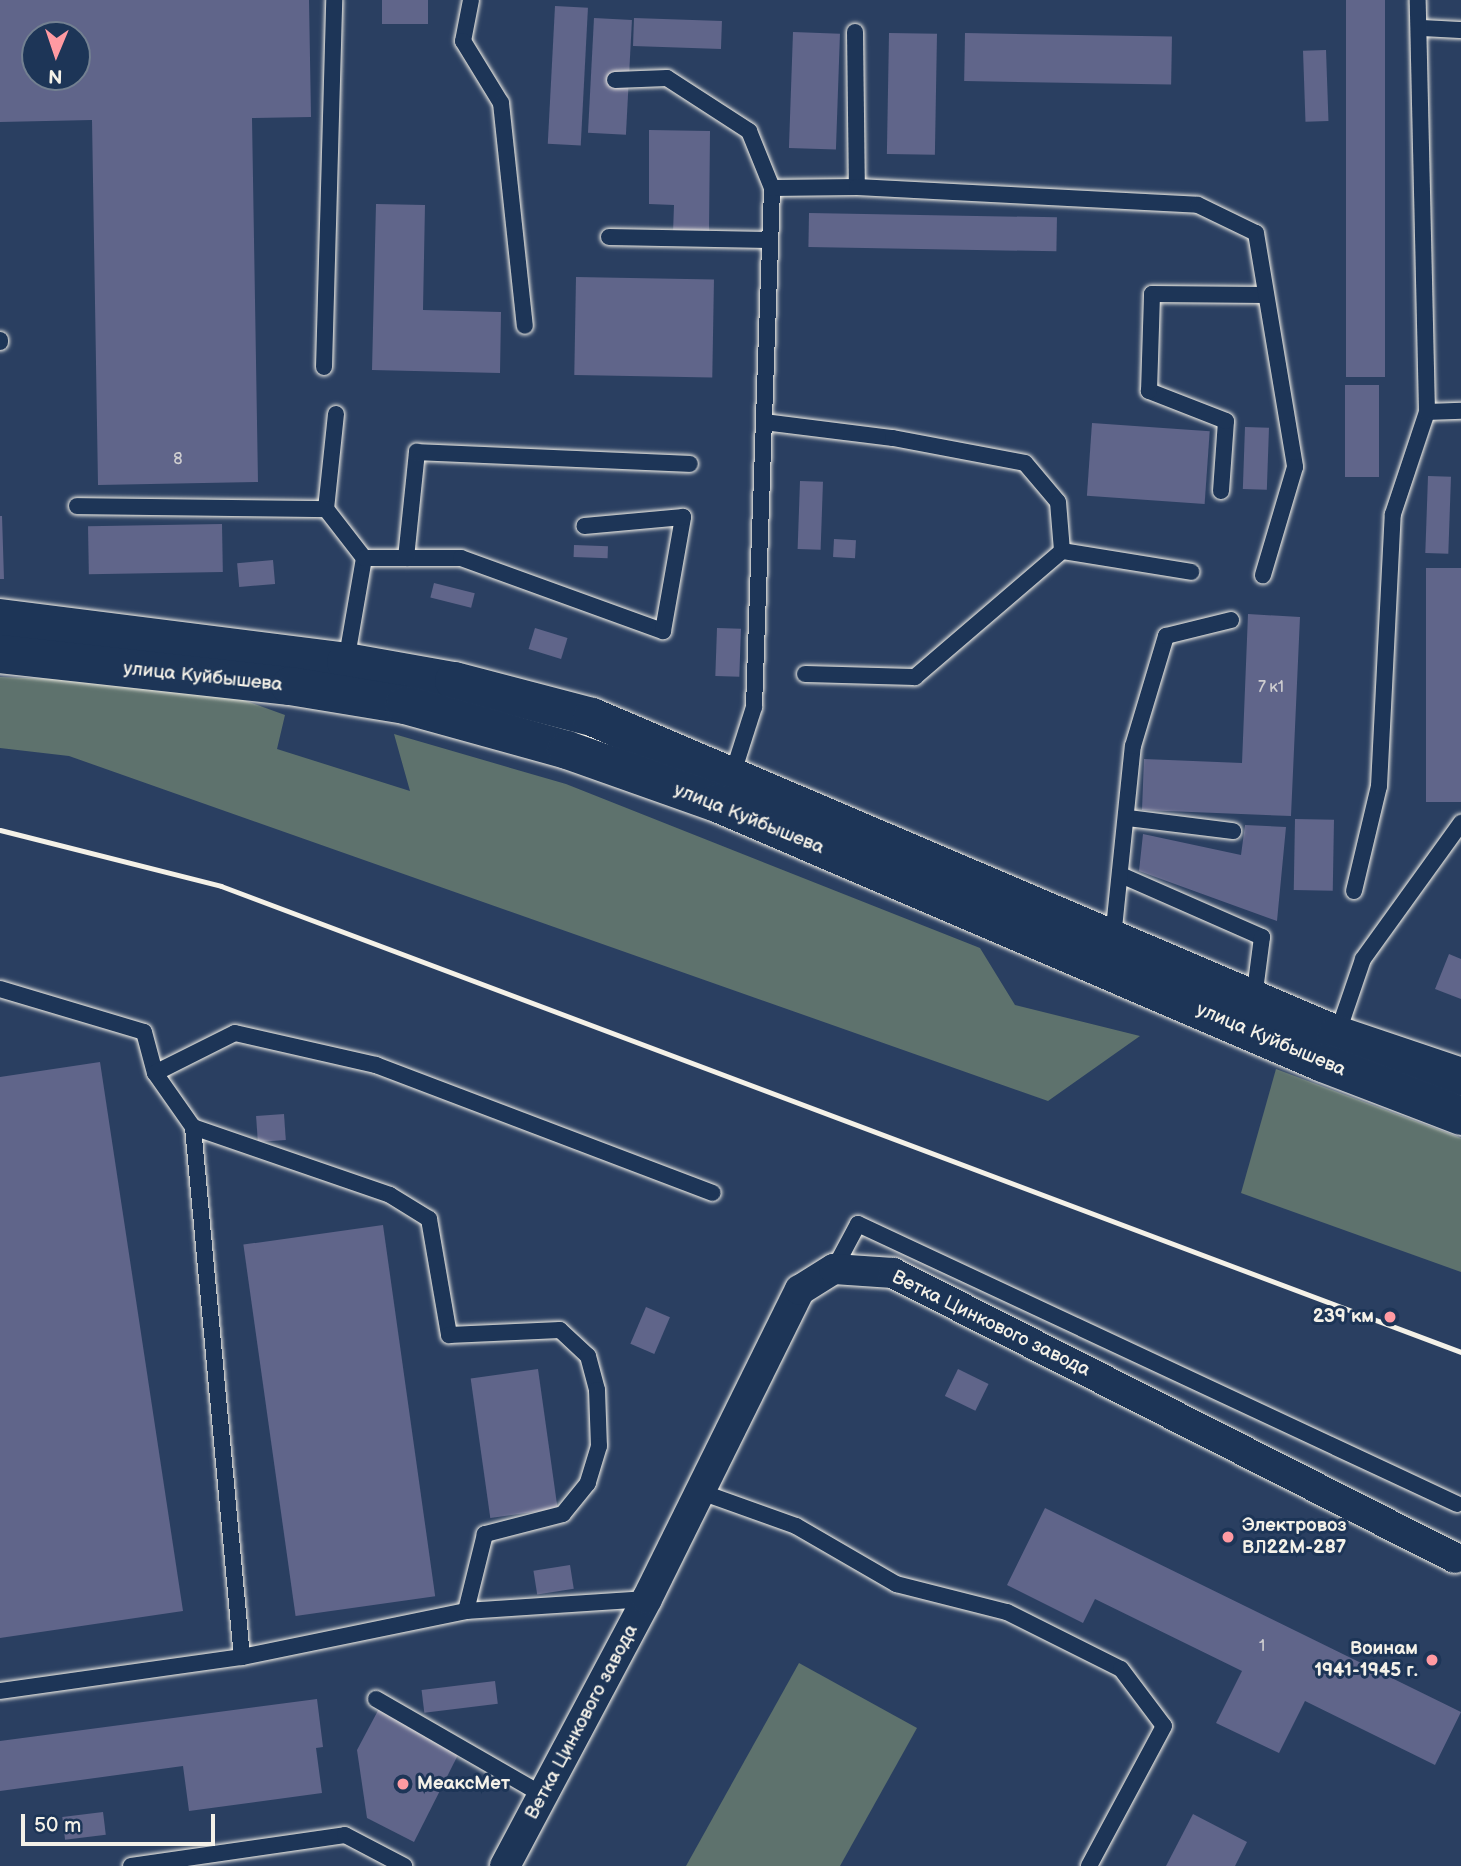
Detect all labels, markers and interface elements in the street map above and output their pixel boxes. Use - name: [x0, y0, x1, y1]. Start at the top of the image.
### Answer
- north arrow: [21, 21, 91, 91]
- text: N: [48, 64, 63, 87]
- house number: 8: [173, 450, 183, 470]
- street label: улица Куйбышева: [122, 657, 284, 697]
- house number: 7 к1: [1258, 678, 1284, 698]
- street label: улица Куйбышева: [671, 778, 827, 860]
- street label: улица Куйбышева: [1193, 998, 1349, 1082]
- street label: Ветка Цинкового завода: [888, 1266, 1094, 1382]
- place label: 239 км: [1313, 1306, 1374, 1328]
- marker: 239 км: [1380, 1307, 1400, 1327]
- place label: Электровоз ВЛ22М-287: [1242, 1515, 1347, 1559]
- marker: Электровоз ВЛ22М-287: [1220, 1529, 1236, 1545]
- street label: Ветка Цинкового завода: [521, 1621, 643, 1823]
- house number: 1: [1259, 1637, 1265, 1657]
- place label: Воинам 1941-1945 г.: [1314, 1638, 1418, 1682]
- marker: Воинам 1941-1945 г.: [1424, 1652, 1440, 1668]
- place label: МеаксМет: [417, 1773, 510, 1795]
- marker: МеаксМет: [395, 1776, 411, 1792]
- scale bar: [24, 1800, 219, 1844]
- text: 50 m: [34, 1813, 81, 1838]

